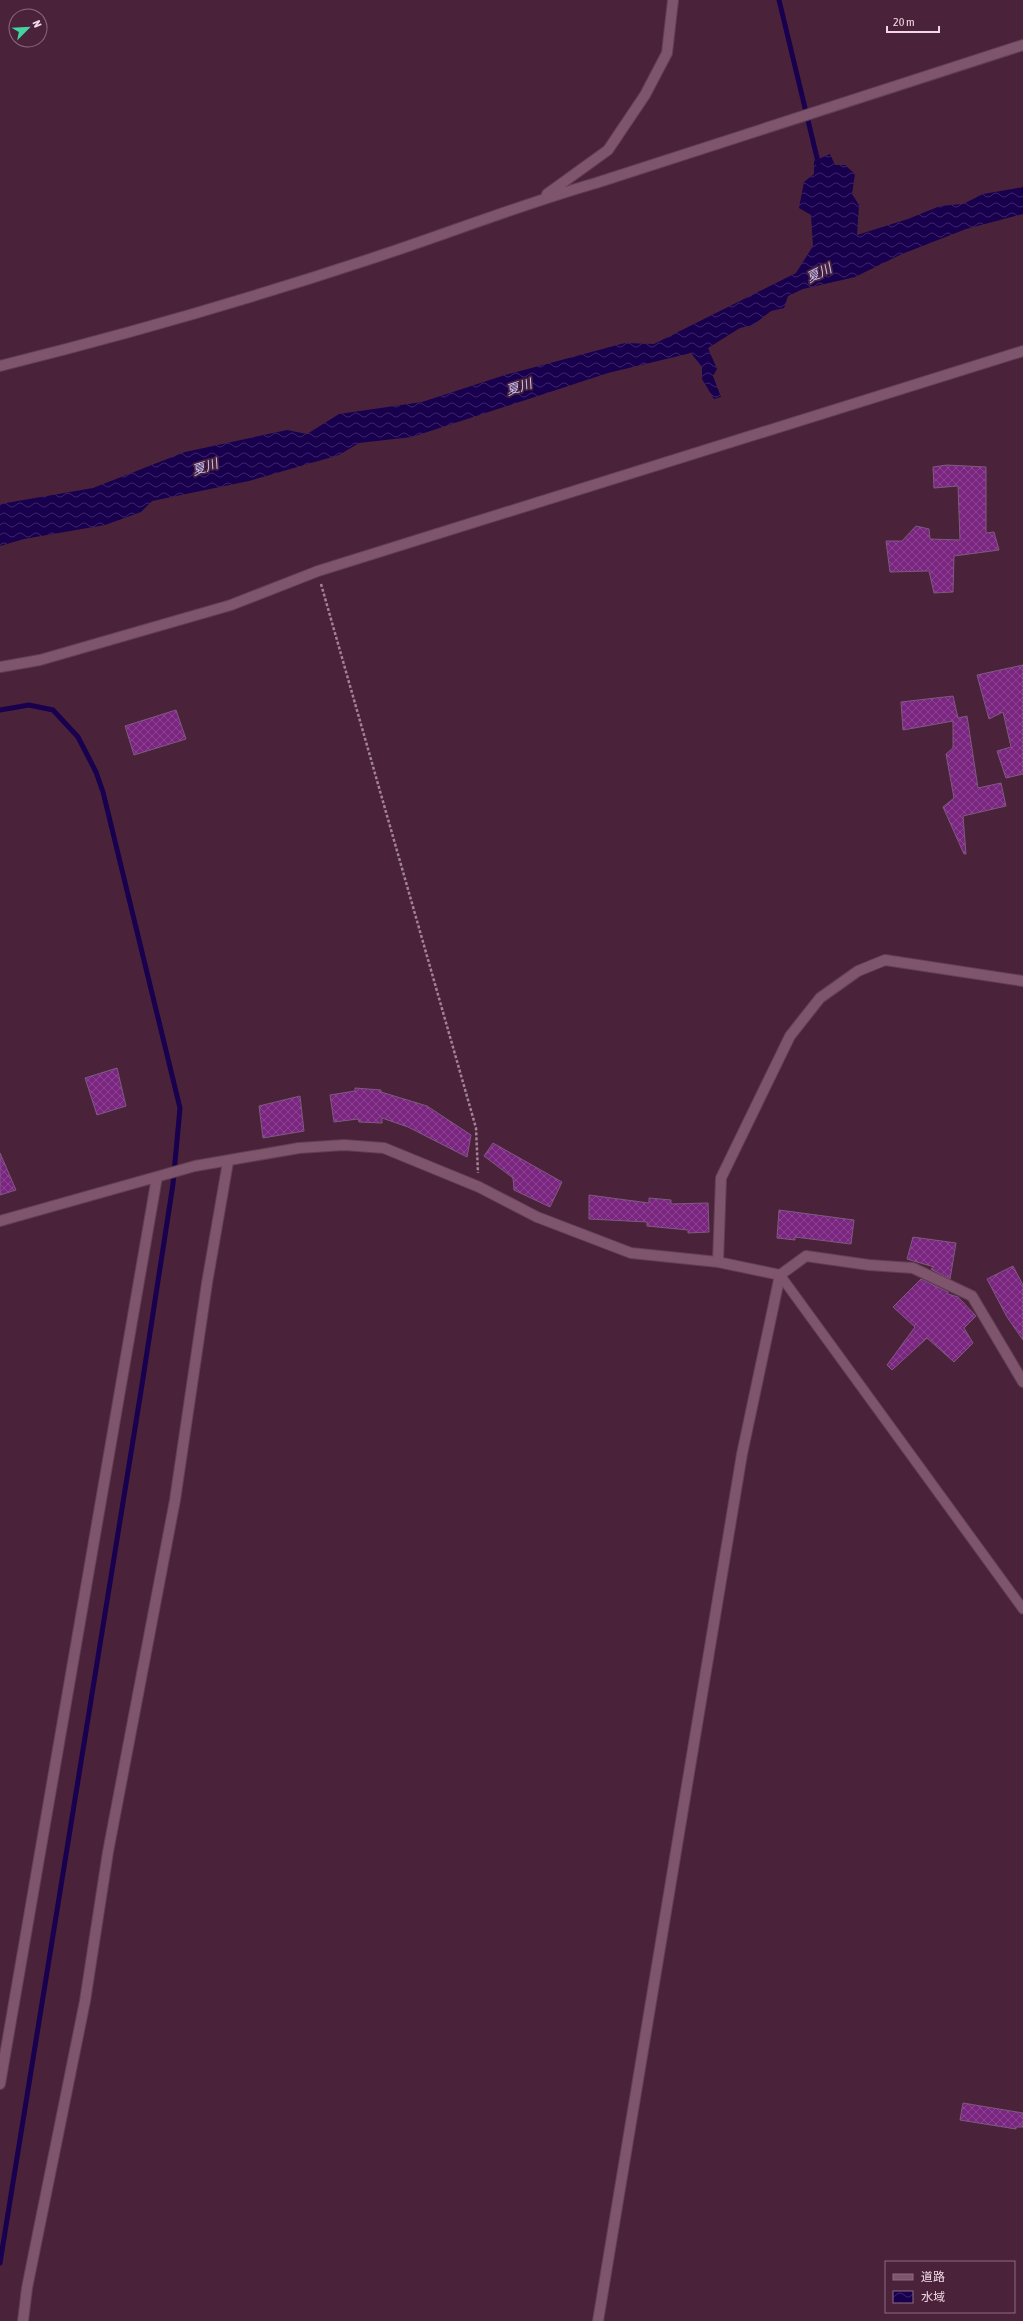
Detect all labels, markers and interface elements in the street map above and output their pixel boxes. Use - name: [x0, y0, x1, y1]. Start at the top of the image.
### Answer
- north arrow: [8, 8, 48, 48]
- scale bar: [887, 8, 939, 34]
- text: 20 m: [893, 15, 915, 29]
- text: N: [30, 19, 44, 29]
- water label: 夏川: [804, 260, 836, 285]
- water label: 夏川: [504, 375, 536, 398]
- water label: 夏川: [190, 455, 222, 478]
- legend: [885, 2261, 1015, 2313]
- text: 道路: [921, 2270, 945, 2284]
- text: 水域: [921, 2290, 945, 2304]

